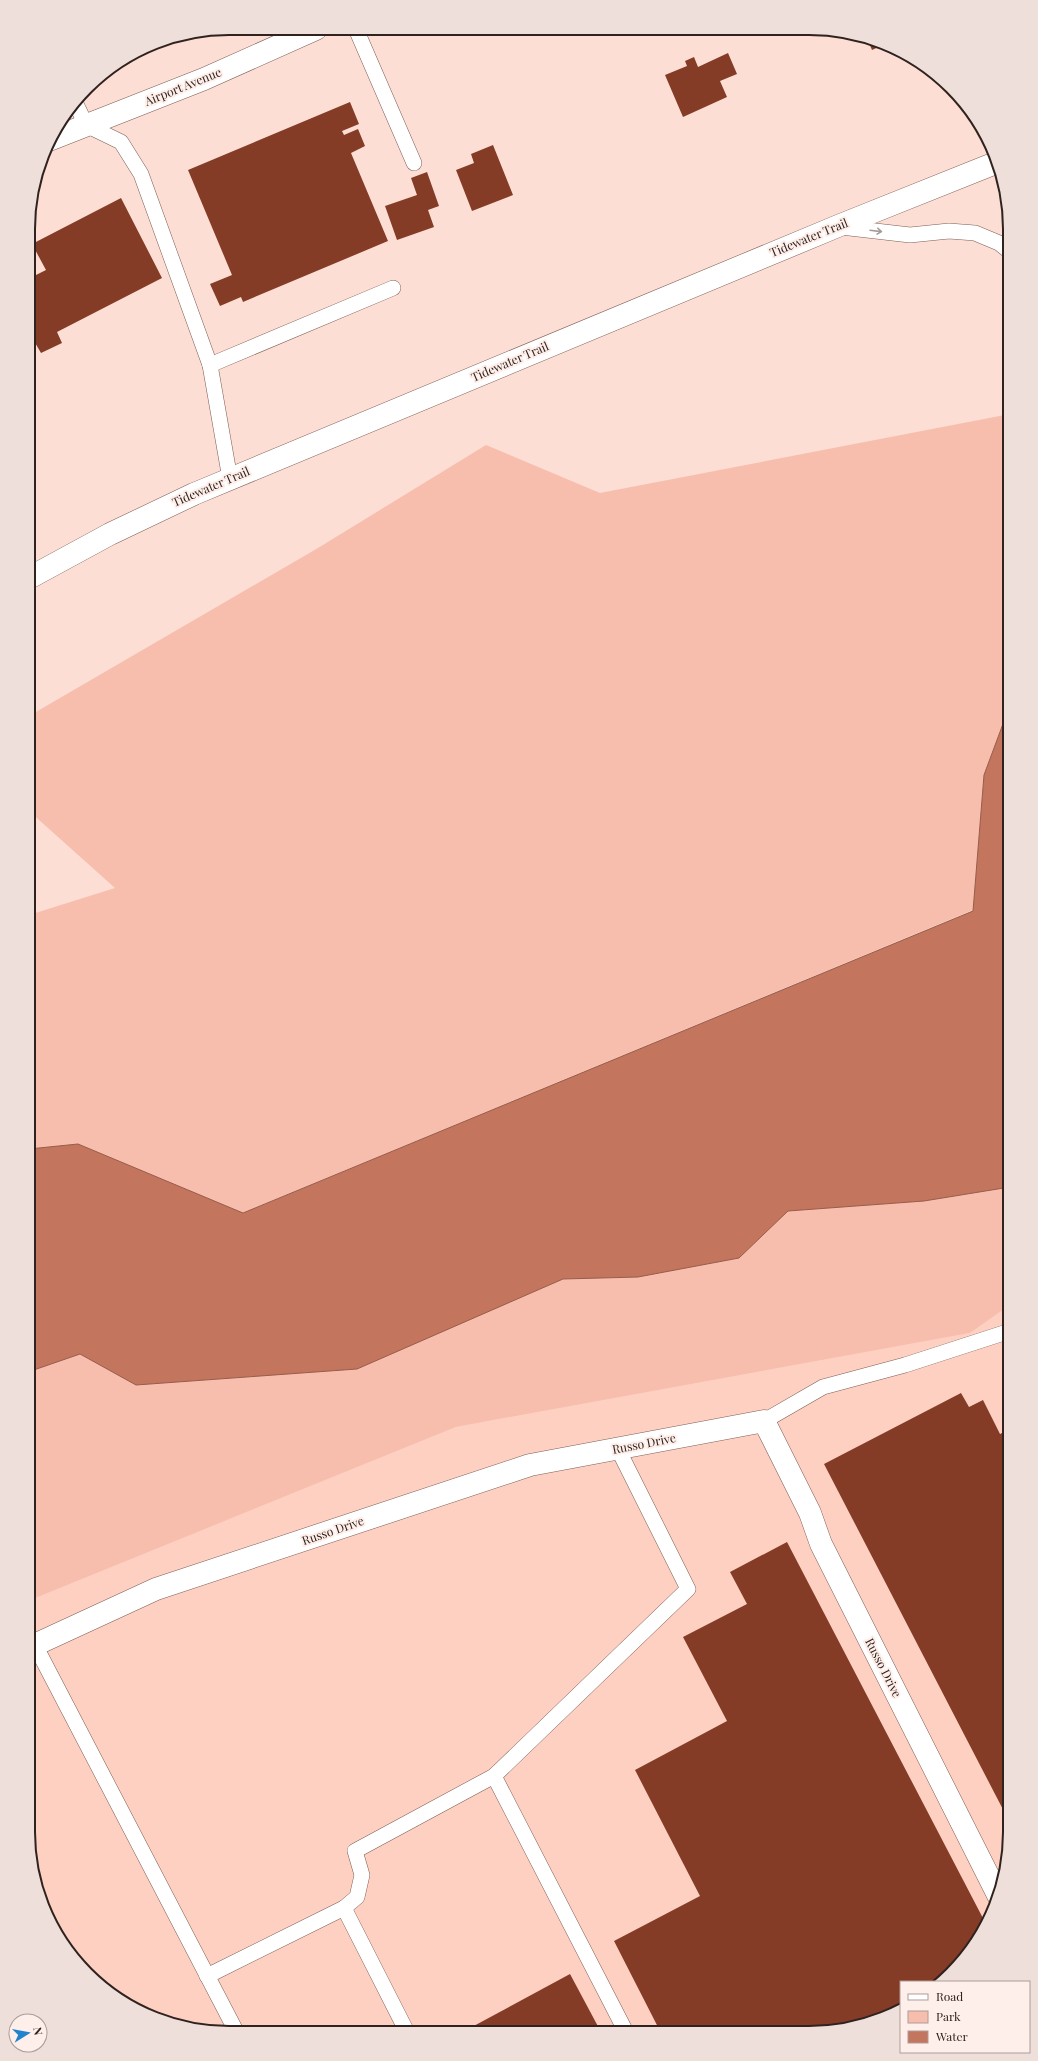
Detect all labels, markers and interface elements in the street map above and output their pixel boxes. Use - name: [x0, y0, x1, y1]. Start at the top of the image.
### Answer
- street label: Airport Avenue: [141, 63, 223, 109]
- street label: Tidewater Trail: [767, 214, 851, 260]
- one-way arrow: [869, 227, 882, 235]
- street label: Tidewater Trail: [468, 337, 551, 385]
- street label: Tidewater Trail: [169, 462, 252, 510]
- street label: Russo Drive: [611, 1429, 677, 1457]
- street label: Russo Drive: [300, 1512, 366, 1548]
- street label: Russo Drive: [862, 1635, 906, 1700]
- legend: [900, 1981, 1030, 2053]
- text: Road: [936, 1988, 963, 2004]
- text: Park: [936, 2008, 961, 2024]
- north arrow: [8, 2013, 48, 2053]
- text: N: [30, 2026, 46, 2036]
- text: Water: [935, 2028, 969, 2044]

